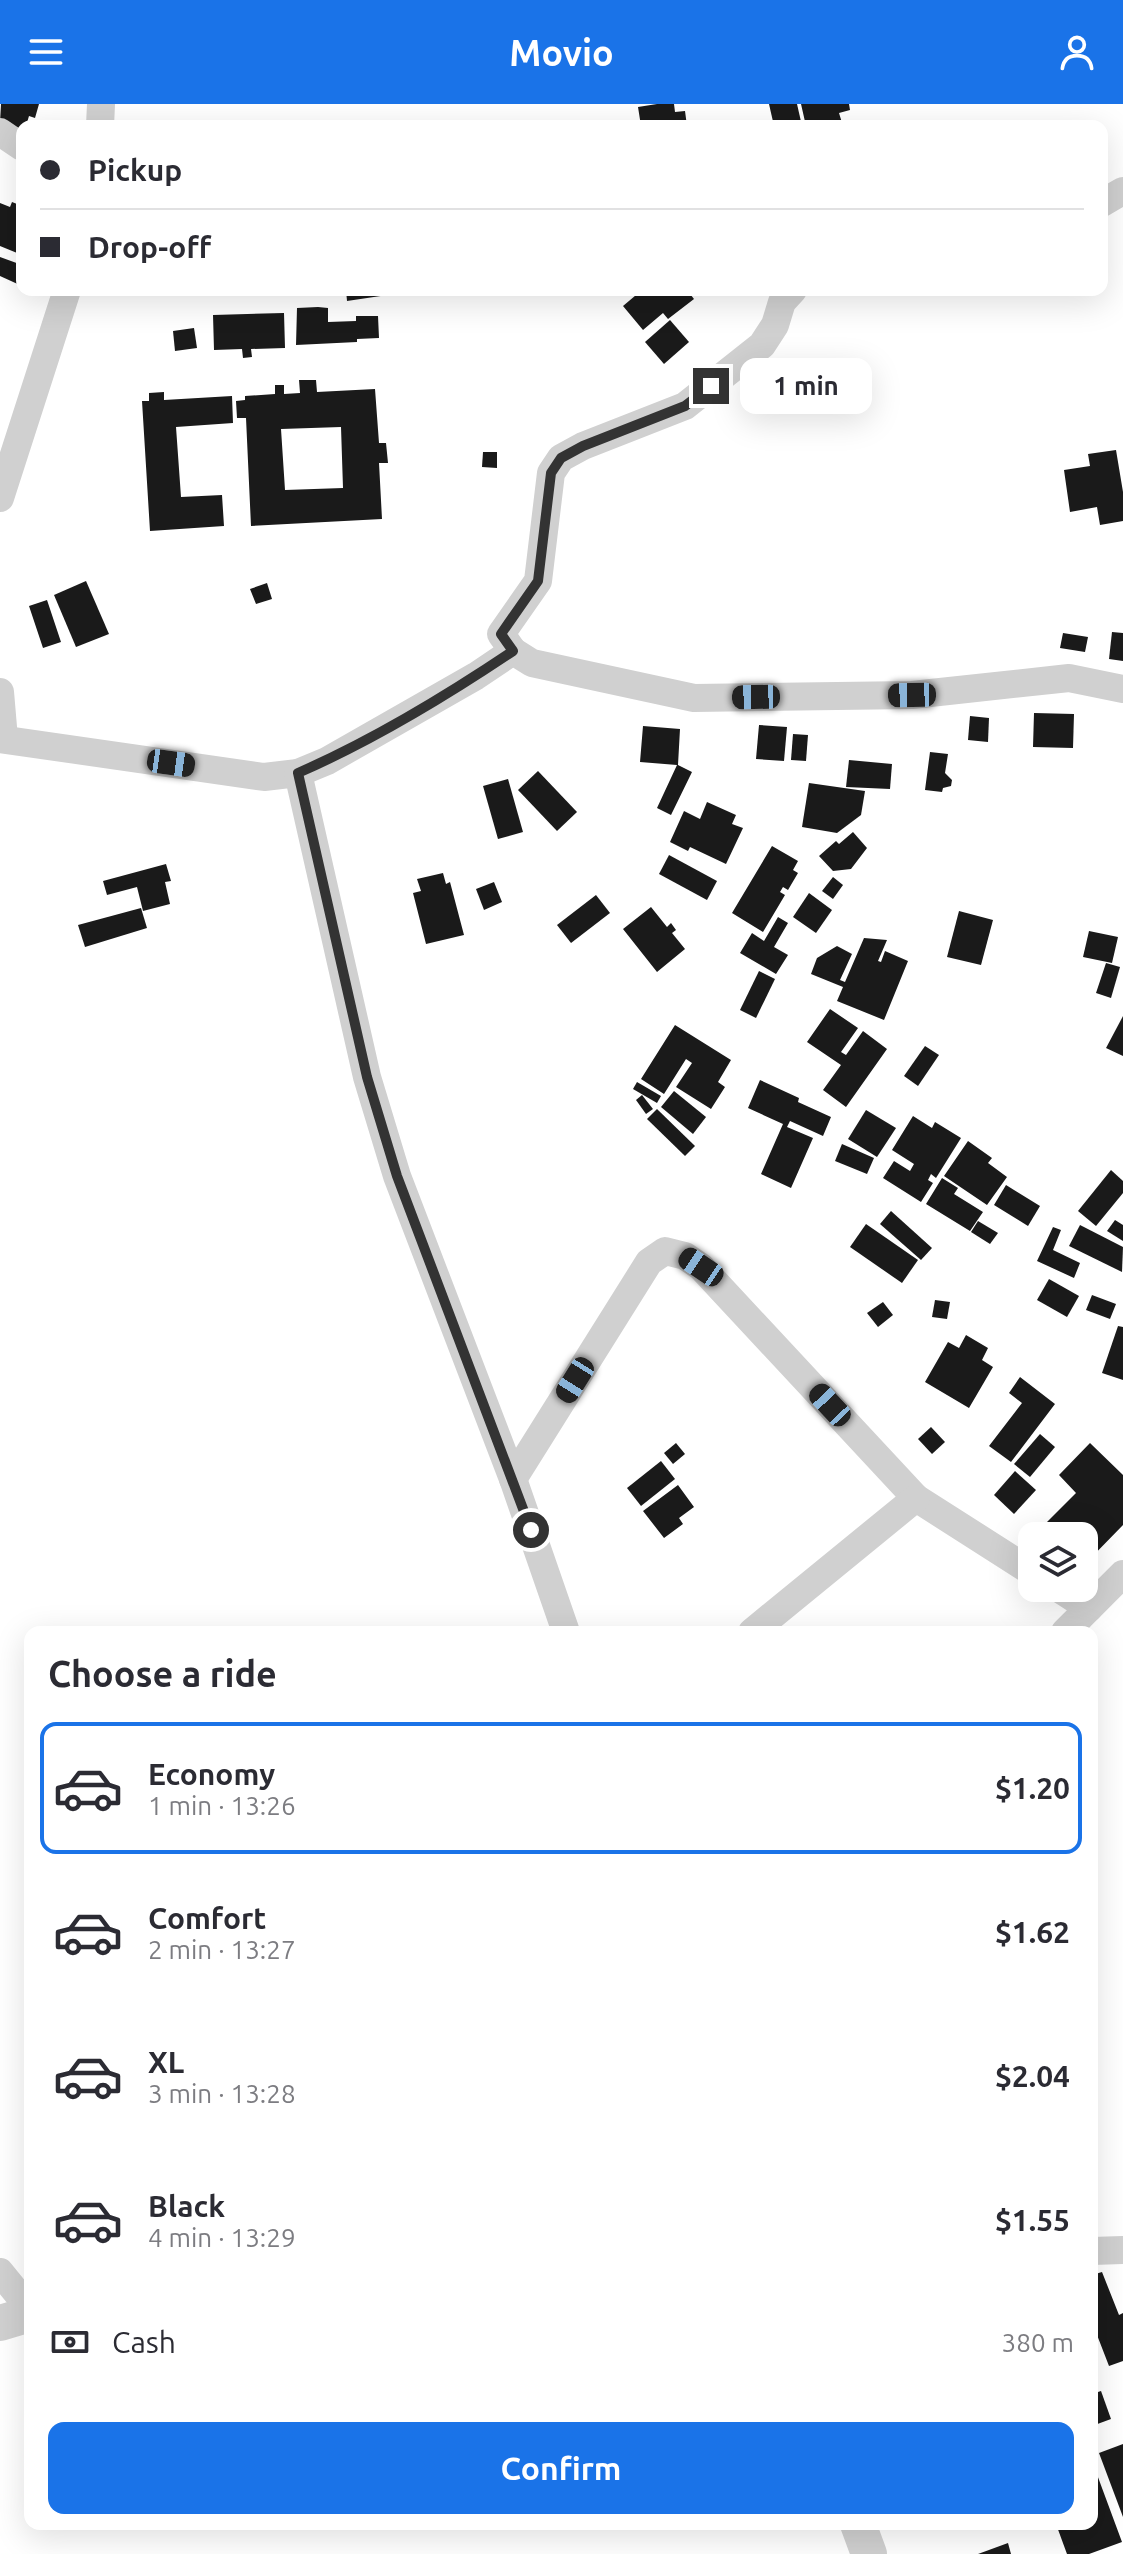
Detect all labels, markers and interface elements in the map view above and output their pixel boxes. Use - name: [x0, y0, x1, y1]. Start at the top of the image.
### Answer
- icon: menu: [24, 30, 68, 74]
- icon: person: [1055, 30, 1099, 74]
- text: Movio: [509, 32, 614, 73]
- text: Pickup: [88, 153, 182, 187]
- text: Drop-off: [88, 230, 211, 264]
- callout: 1 min: [739, 358, 871, 414]
- route end: [693, 368, 729, 404]
- text: 1 min: [773, 371, 839, 400]
- car: [888, 683, 936, 707]
- car: [732, 685, 780, 709]
- car: [146, 748, 196, 778]
- car: [674, 1244, 728, 1290]
- car: [552, 1353, 598, 1407]
- car: [805, 1379, 855, 1431]
- route start: [513, 1512, 549, 1548]
- map controls: [1018, 1522, 1098, 1602]
- button: layers: [1018, 1522, 1098, 1602]
- text: Choose a ride: [48, 1653, 277, 1694]
- icon: car: [52, 1752, 124, 1824]
- text: Economy: [148, 1757, 275, 1791]
- text: $1.20: [995, 1771, 1070, 1805]
- text: 1 min · 13:26: [148, 1791, 296, 1820]
- icon: car: [52, 1896, 124, 1968]
- text: Comfort: [148, 1901, 266, 1935]
- text: $1.62: [995, 1915, 1070, 1949]
- text: 2 min · 13:27: [148, 1935, 296, 1964]
- icon: car: [52, 2040, 124, 2112]
- text: XL: [148, 2045, 184, 2079]
- text: $2.04: [995, 2059, 1070, 2093]
- text: 3 min · 13:28: [148, 2079, 296, 2108]
- icon: car: [52, 2184, 124, 2256]
- text: Black: [148, 2189, 225, 2223]
- text: $1.55: [995, 2203, 1070, 2237]
- text: 4 min · 13:29: [148, 2223, 296, 2252]
- icon: cash: [48, 2320, 92, 2364]
- text: Cash: [112, 2325, 176, 2359]
- text: 380 m: [1002, 2328, 1074, 2357]
- button: Confirm: [48, 2422, 1074, 2514]

